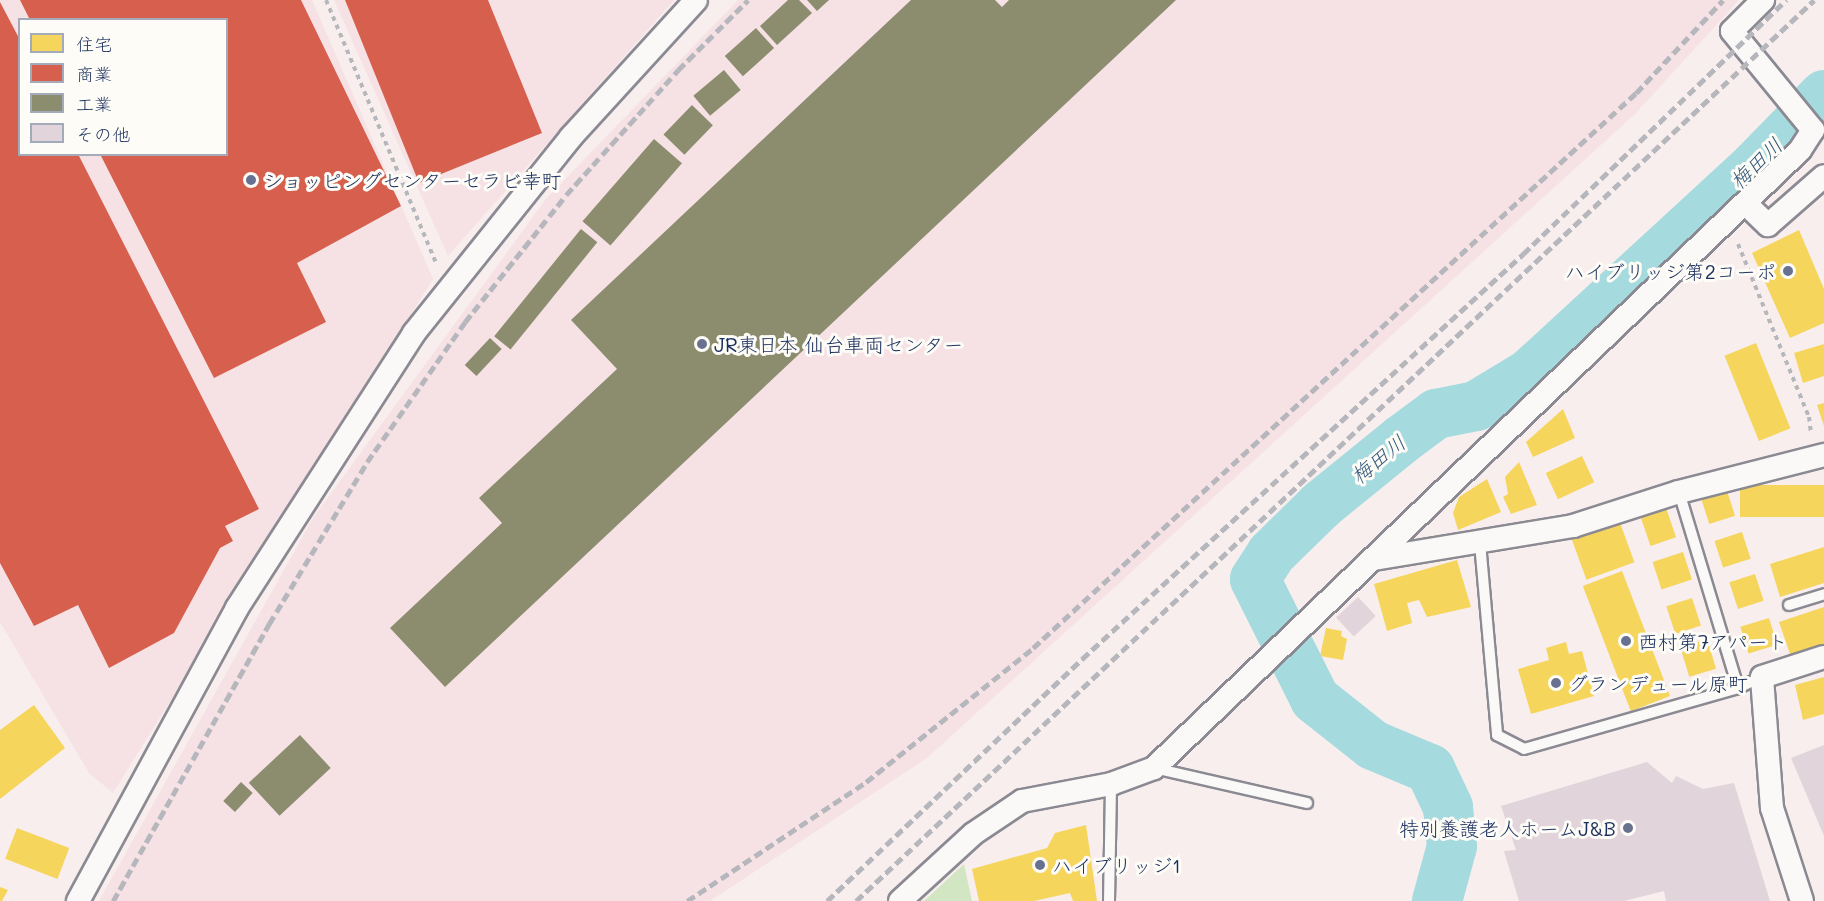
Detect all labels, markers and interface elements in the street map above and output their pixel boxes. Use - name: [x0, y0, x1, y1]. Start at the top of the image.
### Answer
- legend: [18, 18, 228, 156]
- text: 住宅: [76, 32, 112, 56]
- text: 商業: [76, 62, 112, 86]
- text: 工業: [76, 92, 112, 116]
- text: その他: [76, 122, 130, 146]
- water label: 梅田川: [1725, 132, 1787, 194]
- place label: ショッピングセンターセラビ幸町: [263, 168, 563, 192]
- marker: ショッピングセンターセラビ幸町: [244, 173, 258, 187]
- place label: ハイブリッジ第2コーポ: [1565, 259, 1776, 283]
- marker: ハイブリッジ第2コーポ: [1781, 264, 1795, 278]
- place label: JR東日本 仙台車両センター: [714, 332, 964, 356]
- marker: JR東日本 仙台車両センター: [695, 337, 709, 351]
- water label: 梅田川: [1346, 429, 1410, 489]
- place label: 西村第7アパート: [1638, 629, 1789, 653]
- marker: 西村第7アパート: [1619, 634, 1633, 648]
- place label: グランデュール原町: [1568, 671, 1748, 695]
- marker: グランデュール原町: [1549, 676, 1563, 690]
- place label: 特別養護老人ホームJ&B: [1398, 816, 1616, 840]
- marker: 特別養護老人ホームJ&B: [1621, 821, 1635, 835]
- place label: ハイブリッジ1: [1052, 853, 1181, 877]
- marker: ハイブリッジ1: [1033, 858, 1047, 872]

